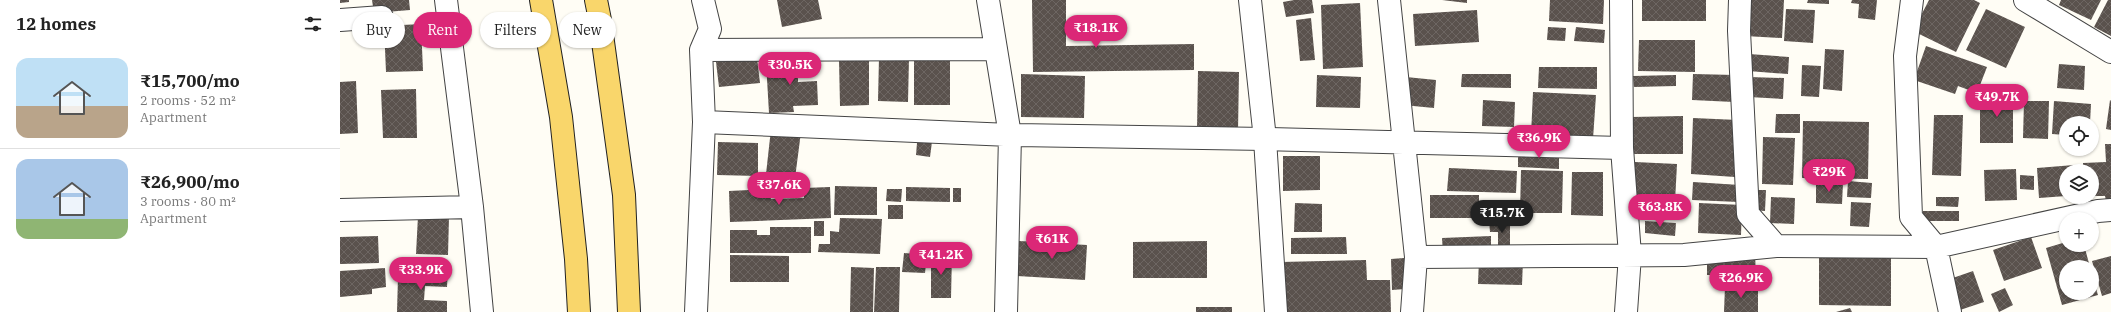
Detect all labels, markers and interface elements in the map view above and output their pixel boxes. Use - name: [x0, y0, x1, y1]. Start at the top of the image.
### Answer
- chip: Buy: [352, 12, 405, 48]
- chip: Rent: [413, 12, 472, 48]
- chip: Filters: [480, 12, 551, 48]
- chip: New: [559, 12, 616, 48]
- text: 12 homes: [16, 13, 96, 35]
- icon: filters: [302, 13, 324, 35]
- pin: ₹18.1K: [1063, 15, 1129, 49]
- text: ₹18.1K: [1073, 19, 1119, 36]
- pin: ₹30.5K: [757, 52, 823, 86]
- text: ₹30.5K: [767, 56, 813, 73]
- text: ₹15,700/mo: [140, 70, 240, 92]
- icon: home: [48, 74, 96, 122]
- pin: ₹49.7K: [1964, 84, 2030, 118]
- text: ₹49.7K: [1974, 88, 2020, 105]
- text: 2 rooms · 52 m²: [140, 92, 236, 109]
- text: Apartment: [140, 109, 207, 126]
- map controls: [2059, 116, 2099, 300]
- button: locate: [2059, 116, 2099, 156]
- pin: ₹36.9K: [1506, 125, 1572, 159]
- text: ₹36.9K: [1516, 129, 1562, 146]
- pin: ₹29K: [1805, 159, 1853, 193]
- text: ₹29K: [1812, 163, 1846, 180]
- button: layers: [2059, 164, 2099, 204]
- text: ₹26,900/mo: [140, 171, 240, 193]
- pin: ₹37.6K: [746, 172, 812, 206]
- icon: home: [48, 175, 96, 223]
- text: ₹37.6K: [756, 176, 802, 193]
- text: 3 rooms · 80 m²: [140, 193, 236, 210]
- pin: ₹63.8K: [1627, 194, 1693, 228]
- text: ₹63.8K: [1637, 198, 1683, 215]
- pin: ₹15.7K: [1469, 200, 1535, 234]
- text: ₹15.7K: [1479, 204, 1525, 221]
- text: Apartment: [140, 210, 207, 227]
- button: +: [2059, 212, 2099, 252]
- pin: ₹61K: [1028, 226, 1076, 260]
- text: ₹61K: [1035, 230, 1069, 247]
- pin: ₹41.2K: [908, 242, 974, 276]
- text: ₹41.2K: [918, 246, 964, 263]
- pin: ₹33.9K: [388, 257, 454, 291]
- button: −: [2059, 260, 2099, 300]
- text: ₹33.9K: [398, 261, 444, 278]
- pin: ₹26.9K: [1708, 265, 1774, 299]
- text: ₹26.9K: [1718, 269, 1764, 286]

